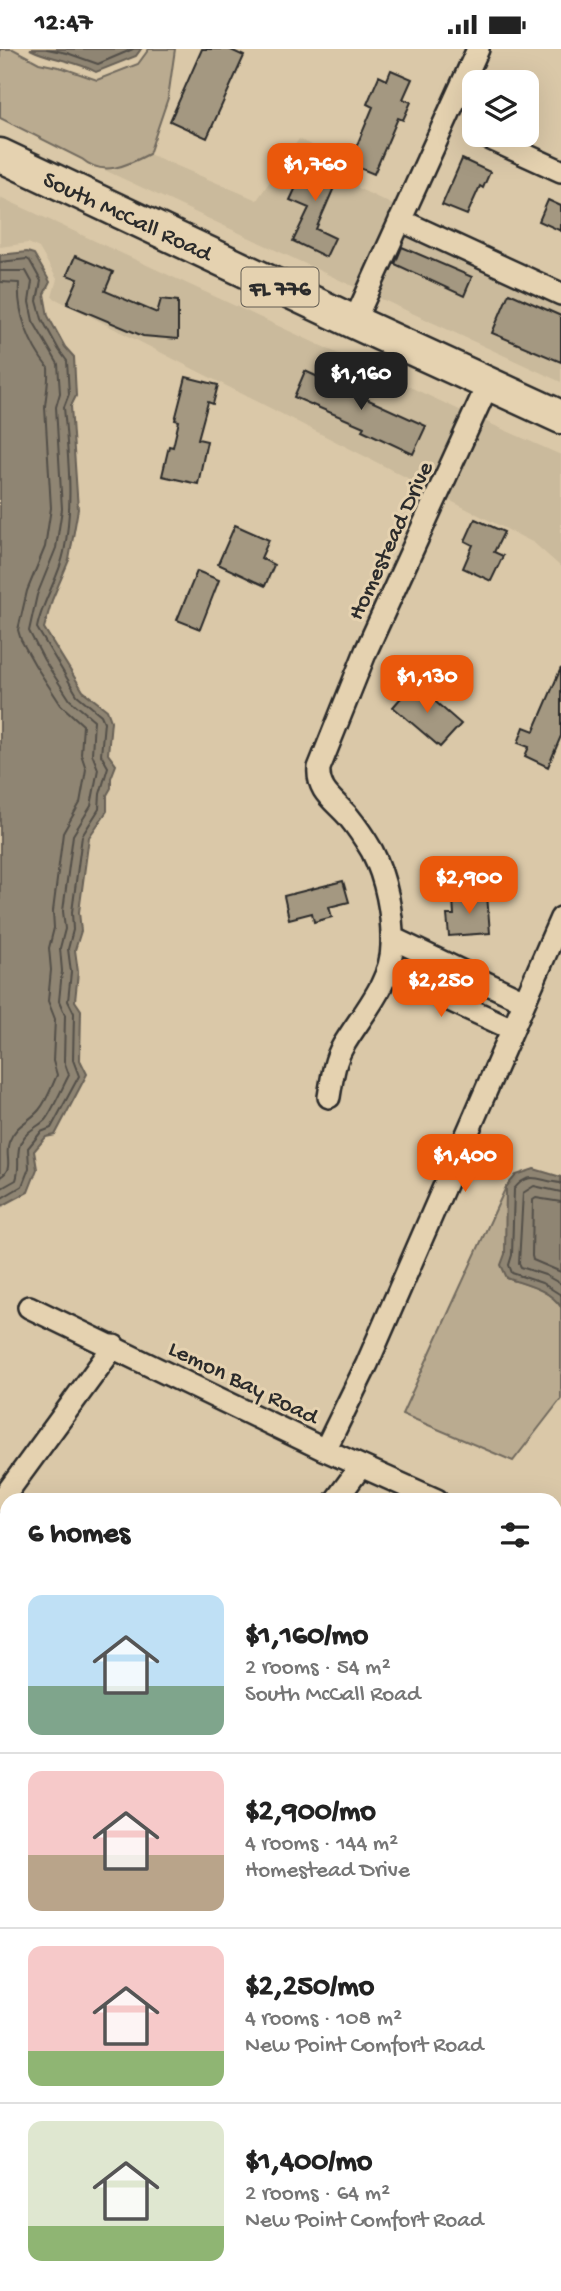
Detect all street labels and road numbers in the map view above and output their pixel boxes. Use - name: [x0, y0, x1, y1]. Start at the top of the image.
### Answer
- street label: South McCall Road: [37, 166, 217, 271]
- road number: FL 776: [242, 267, 318, 307]
- street label: Homestead Drive: [343, 457, 442, 626]
- street label: Lemon Bay Road: [163, 1335, 324, 1434]

